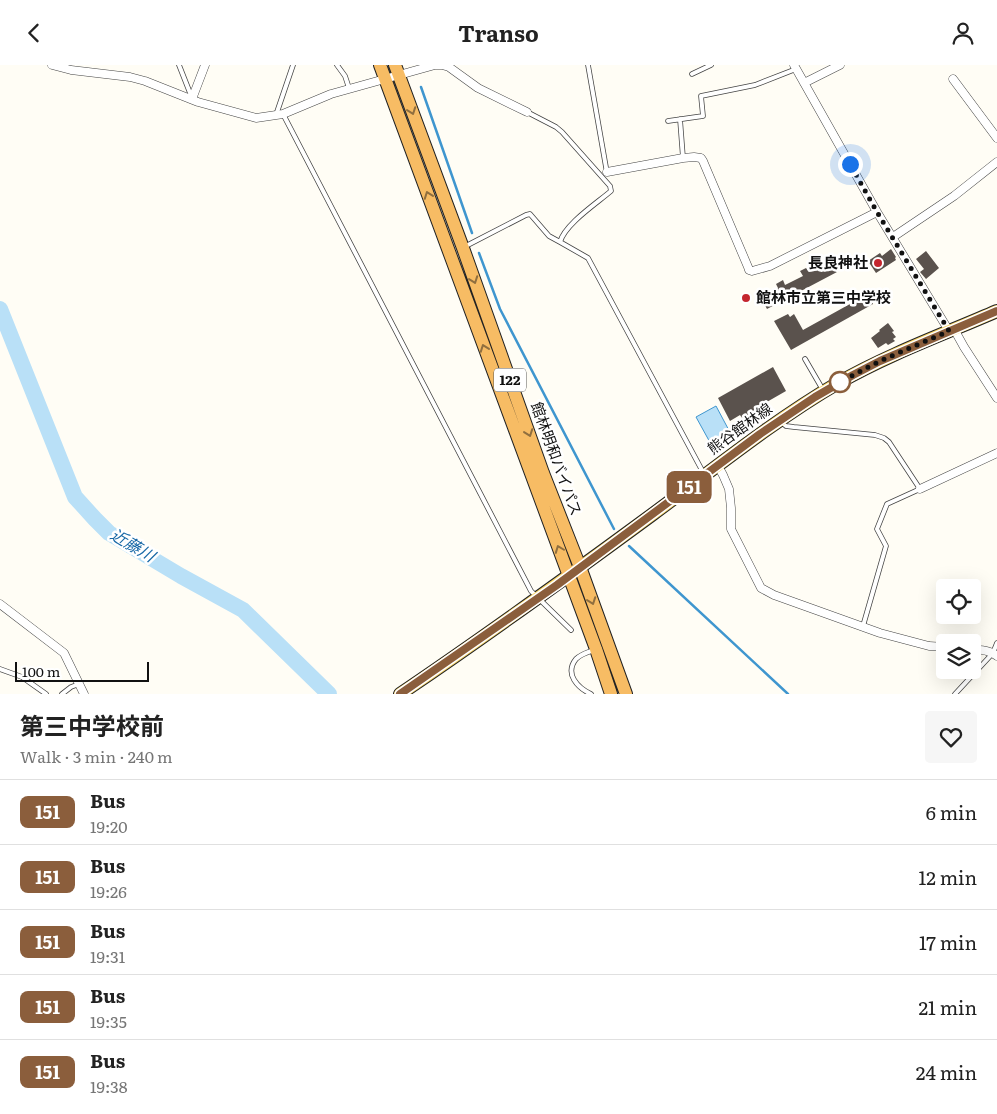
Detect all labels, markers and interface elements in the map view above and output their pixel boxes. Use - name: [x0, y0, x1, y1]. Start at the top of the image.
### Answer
- text: Transo: [458, 16, 539, 49]
- icon: back: [20, 19, 48, 47]
- icon: person: [949, 19, 977, 47]
- one-way arrow: [406, 106, 416, 115]
- your location: [838, 152, 863, 177]
- one-way arrow: [424, 191, 434, 200]
- place label: 長良神社: [808, 250, 868, 273]
- marker: 長良神社: [872, 257, 884, 269]
- one-way arrow: [468, 275, 478, 283]
- place label: 館林市立第三中学校: [756, 285, 891, 308]
- marker: 館林市立第三中学校: [740, 292, 752, 304]
- one-way arrow: [480, 344, 490, 353]
- road number: 122: [494, 369, 526, 391]
- unlabelled marker: [829, 371, 851, 393]
- street label: 熊谷館林線: [702, 396, 776, 459]
- street label: 館林明和バイパス: [526, 398, 589, 519]
- one-way arrow: [523, 428, 533, 436]
- line badge: 151: [660, 471, 718, 503]
- text: 151: [677, 473, 701, 500]
- water label: 近藤川: [107, 521, 162, 568]
- one-way arrow: [555, 546, 565, 554]
- map controls: [936, 579, 981, 679]
- button: locate: [936, 579, 981, 624]
- one-way arrow: [586, 596, 596, 605]
- button: layers: [936, 634, 981, 679]
- scale bar: [15, 659, 149, 682]
- text: 100 m: [22, 661, 60, 681]
- text: 第三中学校前: [20, 707, 164, 742]
- button: heart: [925, 711, 977, 763]
- text: Walk · 3 min · 240 m: [20, 744, 173, 768]
- text: Bus: [90, 786, 125, 814]
- text: 151: [35, 798, 60, 825]
- text: 6 min: [926, 798, 977, 826]
- text: 19:20: [90, 814, 127, 838]
- text: Bus: [90, 851, 125, 879]
- text: 151: [35, 863, 60, 890]
- text: 12 min: [918, 863, 977, 891]
- text: 19:26: [90, 879, 127, 903]
- text: Bus: [90, 916, 125, 944]
- text: 151: [35, 928, 60, 955]
- text: 17 min: [919, 928, 977, 956]
- text: 19:31: [90, 944, 125, 968]
- text: Bus: [90, 981, 125, 1009]
- text: 151: [35, 993, 60, 1020]
- text: 21 min: [918, 993, 977, 1021]
- text: 19:35: [90, 1009, 127, 1033]
- text: Bus: [90, 1046, 125, 1074]
- text: 151: [35, 1058, 60, 1085]
- text: 24 min: [916, 1058, 977, 1086]
- text: 19:38: [90, 1074, 128, 1098]

